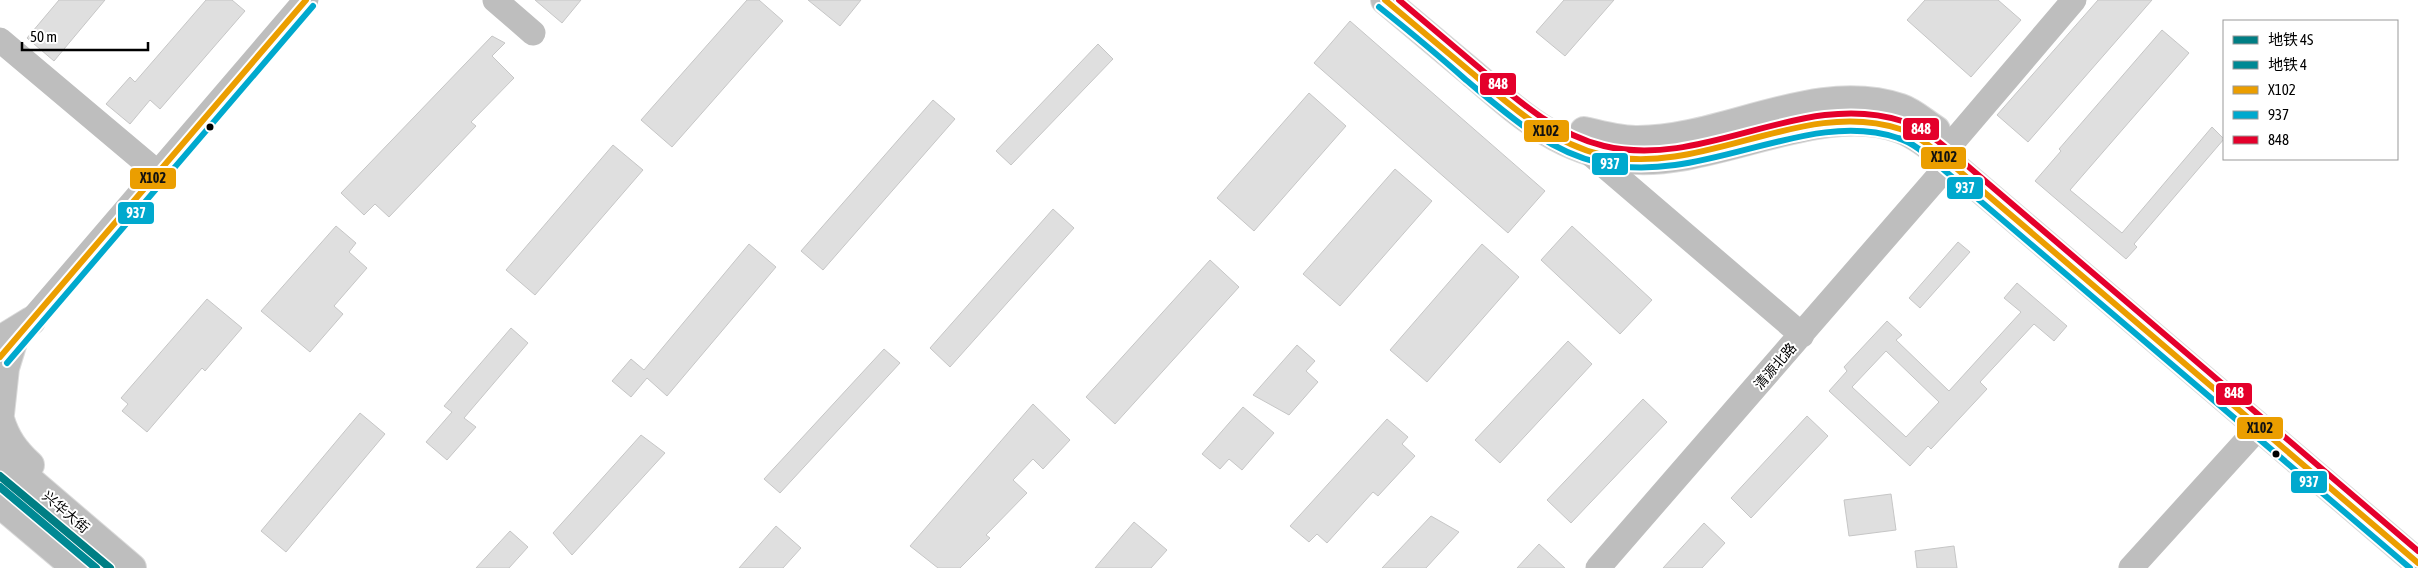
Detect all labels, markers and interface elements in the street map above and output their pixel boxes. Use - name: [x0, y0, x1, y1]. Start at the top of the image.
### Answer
- scale bar: [22, 20, 149, 52]
- legend: [2223, 20, 2398, 160]
- text: 50 m: [30, 28, 57, 45]
- text: 地铁 4S: [2268, 31, 2313, 48]
- text: 地铁 4: [2268, 56, 2307, 73]
- line badge: 848: [1479, 72, 1517, 96]
- text: 848: [1488, 76, 1508, 92]
- text: X102: [2268, 81, 2296, 98]
- text: 937: [2268, 106, 2289, 123]
- line badge: 848: [1902, 117, 1940, 141]
- line badge: X102: [1523, 119, 1570, 143]
- text: 848: [1911, 121, 1931, 137]
- unlabelled marker: [205, 122, 215, 132]
- text: X102: [1532, 123, 1559, 139]
- text: 848: [2268, 131, 2289, 148]
- line badge: X102: [1920, 146, 1967, 170]
- text: X102: [1930, 149, 1957, 165]
- line badge: 937: [1591, 152, 1629, 176]
- text: 937: [1600, 156, 1620, 172]
- line badge: X102: [129, 167, 177, 190]
- text: X102: [139, 170, 166, 186]
- line badge: 937: [1946, 176, 1984, 200]
- text: 937: [1955, 180, 1975, 196]
- line badge: 937: [117, 201, 155, 225]
- text: 937: [126, 205, 146, 221]
- street label: 清源北路: [1751, 340, 1799, 392]
- line badge: 848: [2215, 382, 2253, 406]
- text: 848: [2224, 385, 2244, 401]
- line badge: X102: [2236, 416, 2284, 440]
- text: X102: [2246, 420, 2273, 436]
- unlabelled marker: [2271, 449, 2281, 459]
- line badge: 937: [2290, 470, 2328, 494]
- text: 937: [2299, 474, 2319, 490]
- street label: 兴华大街: [39, 488, 93, 536]

